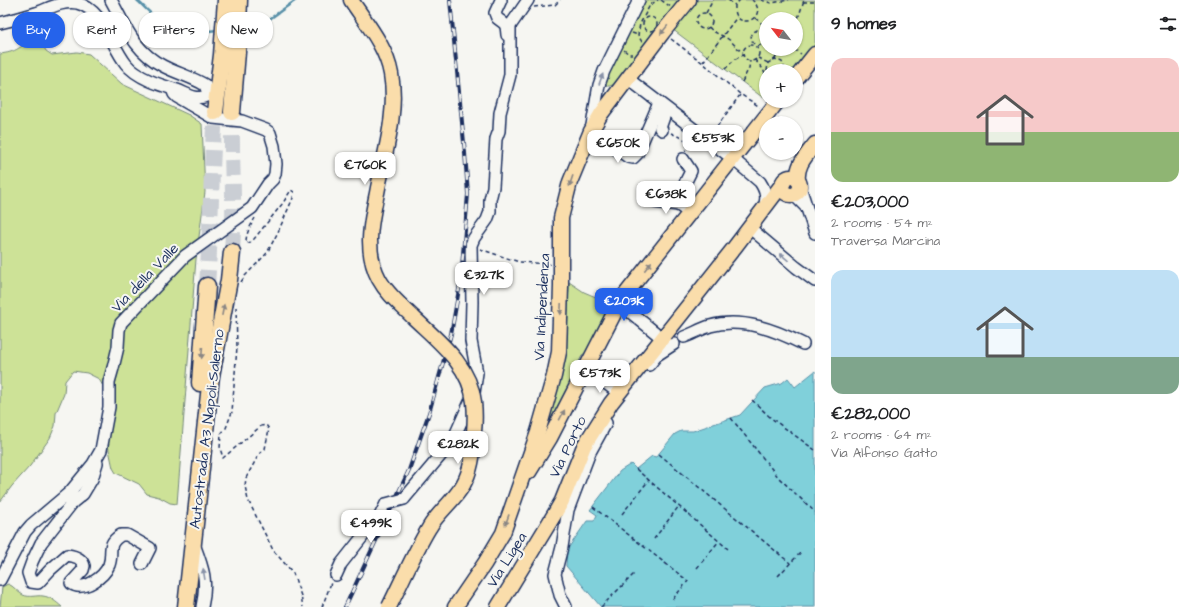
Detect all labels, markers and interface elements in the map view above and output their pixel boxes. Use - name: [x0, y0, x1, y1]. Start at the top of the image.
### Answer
- chip: Buy: [12, 12, 65, 48]
- chip: Rent: [73, 12, 131, 48]
- chip: Filters: [139, 12, 209, 48]
- chip: New: [217, 12, 273, 48]
- north arrow: [759, 12, 803, 56]
- map controls: [759, 12, 803, 160]
- text: 9 homes: [831, 12, 896, 36]
- icon: filters: [1157, 13, 1179, 35]
- one-way arrow: [660, 25, 669, 36]
- button: +: [759, 64, 803, 108]
- one-way arrow: [598, 73, 604, 85]
- icon: home: [969, 84, 1041, 156]
- button: −: [759, 116, 803, 160]
- pin: €553K: [685, 125, 741, 159]
- text: €553K: [691, 129, 735, 147]
- pin: €650K: [590, 130, 646, 164]
- text: €650K: [596, 134, 640, 152]
- pin: €760K: [337, 152, 393, 186]
- text: €760K: [344, 156, 386, 174]
- one-way arrow: [568, 175, 574, 187]
- pin: €638K: [638, 181, 694, 215]
- text: €638K: [645, 185, 687, 203]
- text: €203,000: [831, 190, 909, 214]
- text: 2 rooms · 54 m²: [831, 214, 933, 232]
- text: Traversa Marcina: [831, 232, 940, 250]
- street label: Via della Valle: [106, 239, 184, 317]
- street label: Via Indipendenza: [529, 252, 555, 361]
- one-way arrow: [779, 252, 789, 262]
- one-way arrow: [643, 261, 652, 272]
- pin: €327K: [456, 262, 512, 296]
- text: €327K: [464, 266, 504, 284]
- pin: €203K: [596, 288, 652, 322]
- text: €203K: [604, 292, 644, 310]
- icon: home: [969, 296, 1041, 368]
- one-way arrow: [557, 303, 564, 315]
- one-way arrow: [220, 304, 226, 316]
- street label: Autostrada A3 Napoli-Salerno: [184, 327, 230, 530]
- one-way arrow: [199, 347, 205, 360]
- pin: €573K: [572, 360, 628, 394]
- text: €573K: [579, 364, 621, 382]
- text: €282,000: [831, 402, 910, 426]
- one-way arrow: [559, 409, 566, 420]
- street label: Via Porto: [544, 412, 592, 481]
- text: 2 rooms · 64 m²: [831, 426, 932, 444]
- pin: €282K: [430, 431, 486, 465]
- text: €282K: [437, 435, 479, 453]
- text: Via Alfonso Gatto: [831, 444, 937, 462]
- pin: €499K: [343, 510, 399, 544]
- text: €499K: [350, 514, 392, 532]
- one-way arrow: [504, 515, 510, 527]
- street label: Via Ligea: [482, 528, 533, 592]
- one-way arrow: [201, 568, 207, 580]

